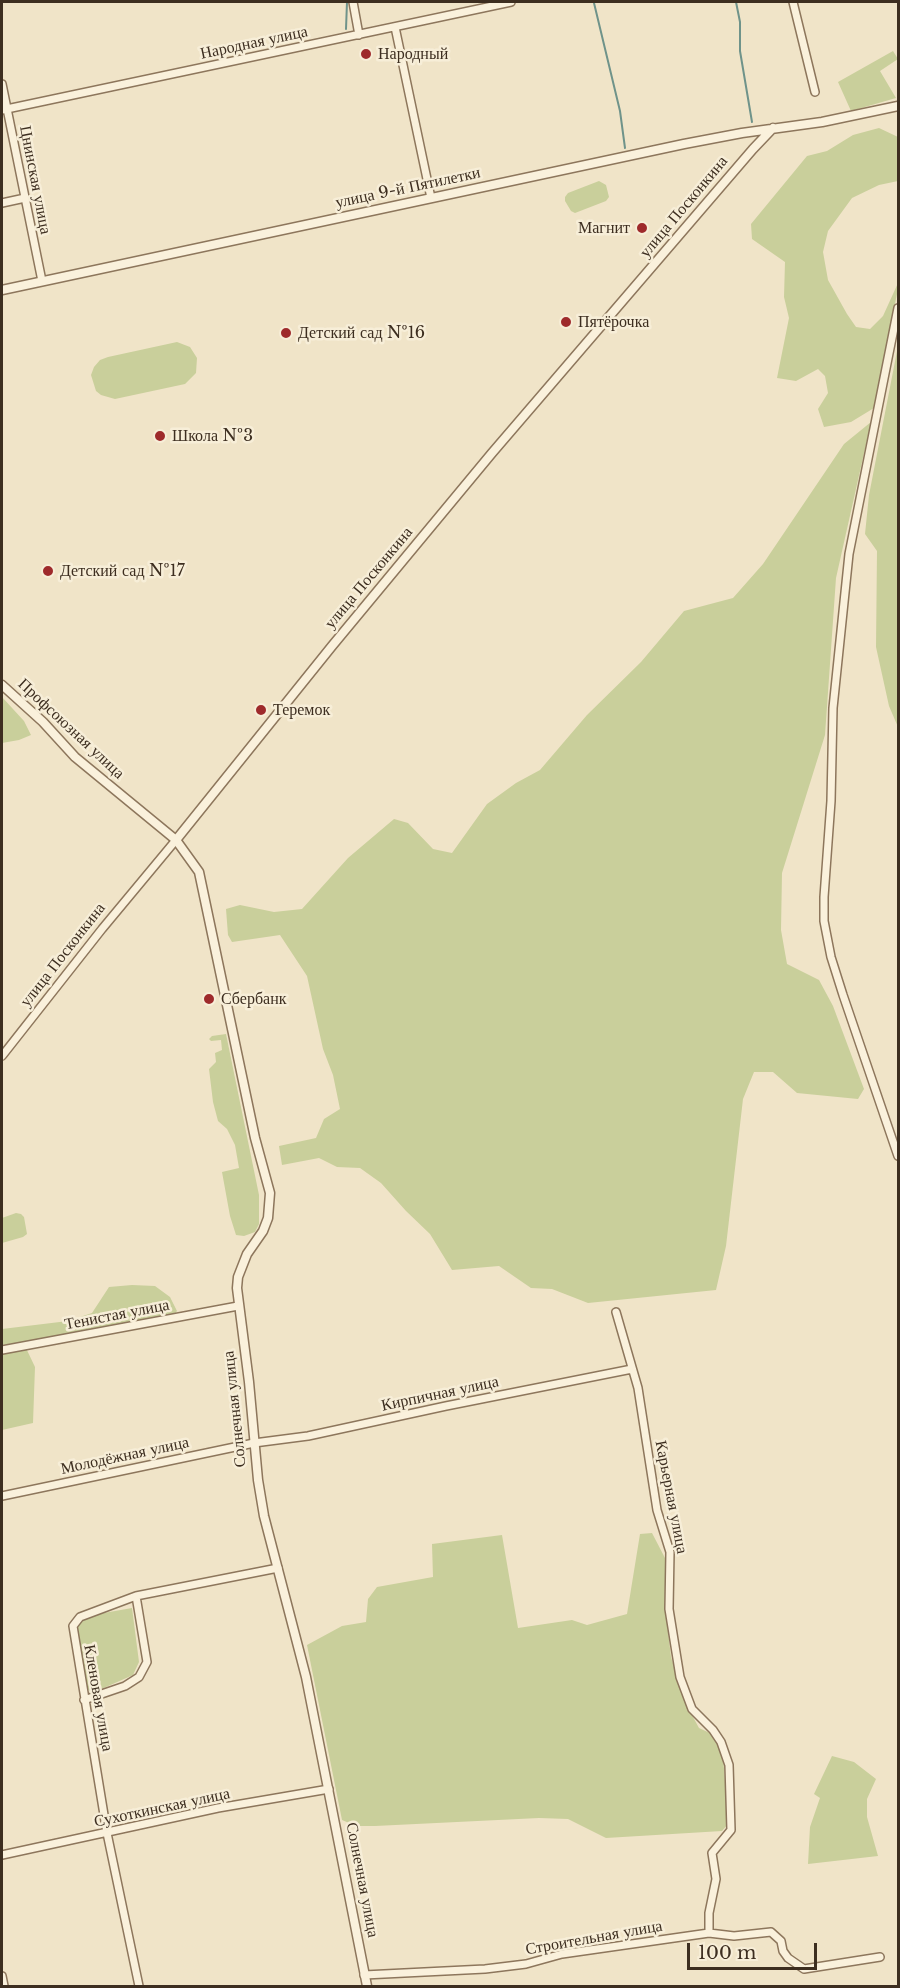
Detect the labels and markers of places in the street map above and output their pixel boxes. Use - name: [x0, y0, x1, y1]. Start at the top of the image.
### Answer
- place label: Народный: [378, 44, 448, 64]
- marker: Народный: [359, 47, 373, 61]
- place label: Магнит: [578, 218, 630, 238]
- marker: Магнит: [635, 221, 649, 235]
- place label: Пятёрочка: [578, 312, 649, 332]
- marker: Пятёрочка: [559, 315, 573, 329]
- place label: Детский сад №16: [298, 323, 425, 343]
- marker: Детский сад №16: [279, 326, 293, 340]
- place label: Школа №3: [172, 426, 253, 446]
- marker: Школа №3: [153, 429, 167, 443]
- place label: Детский сад №17: [60, 561, 185, 581]
- marker: Детский сад №17: [41, 564, 55, 578]
- place label: Теремок: [273, 700, 330, 720]
- marker: Теремок: [254, 703, 268, 717]
- place label: Сбербанк: [221, 989, 286, 1009]
- marker: Сбербанк: [202, 992, 216, 1006]

